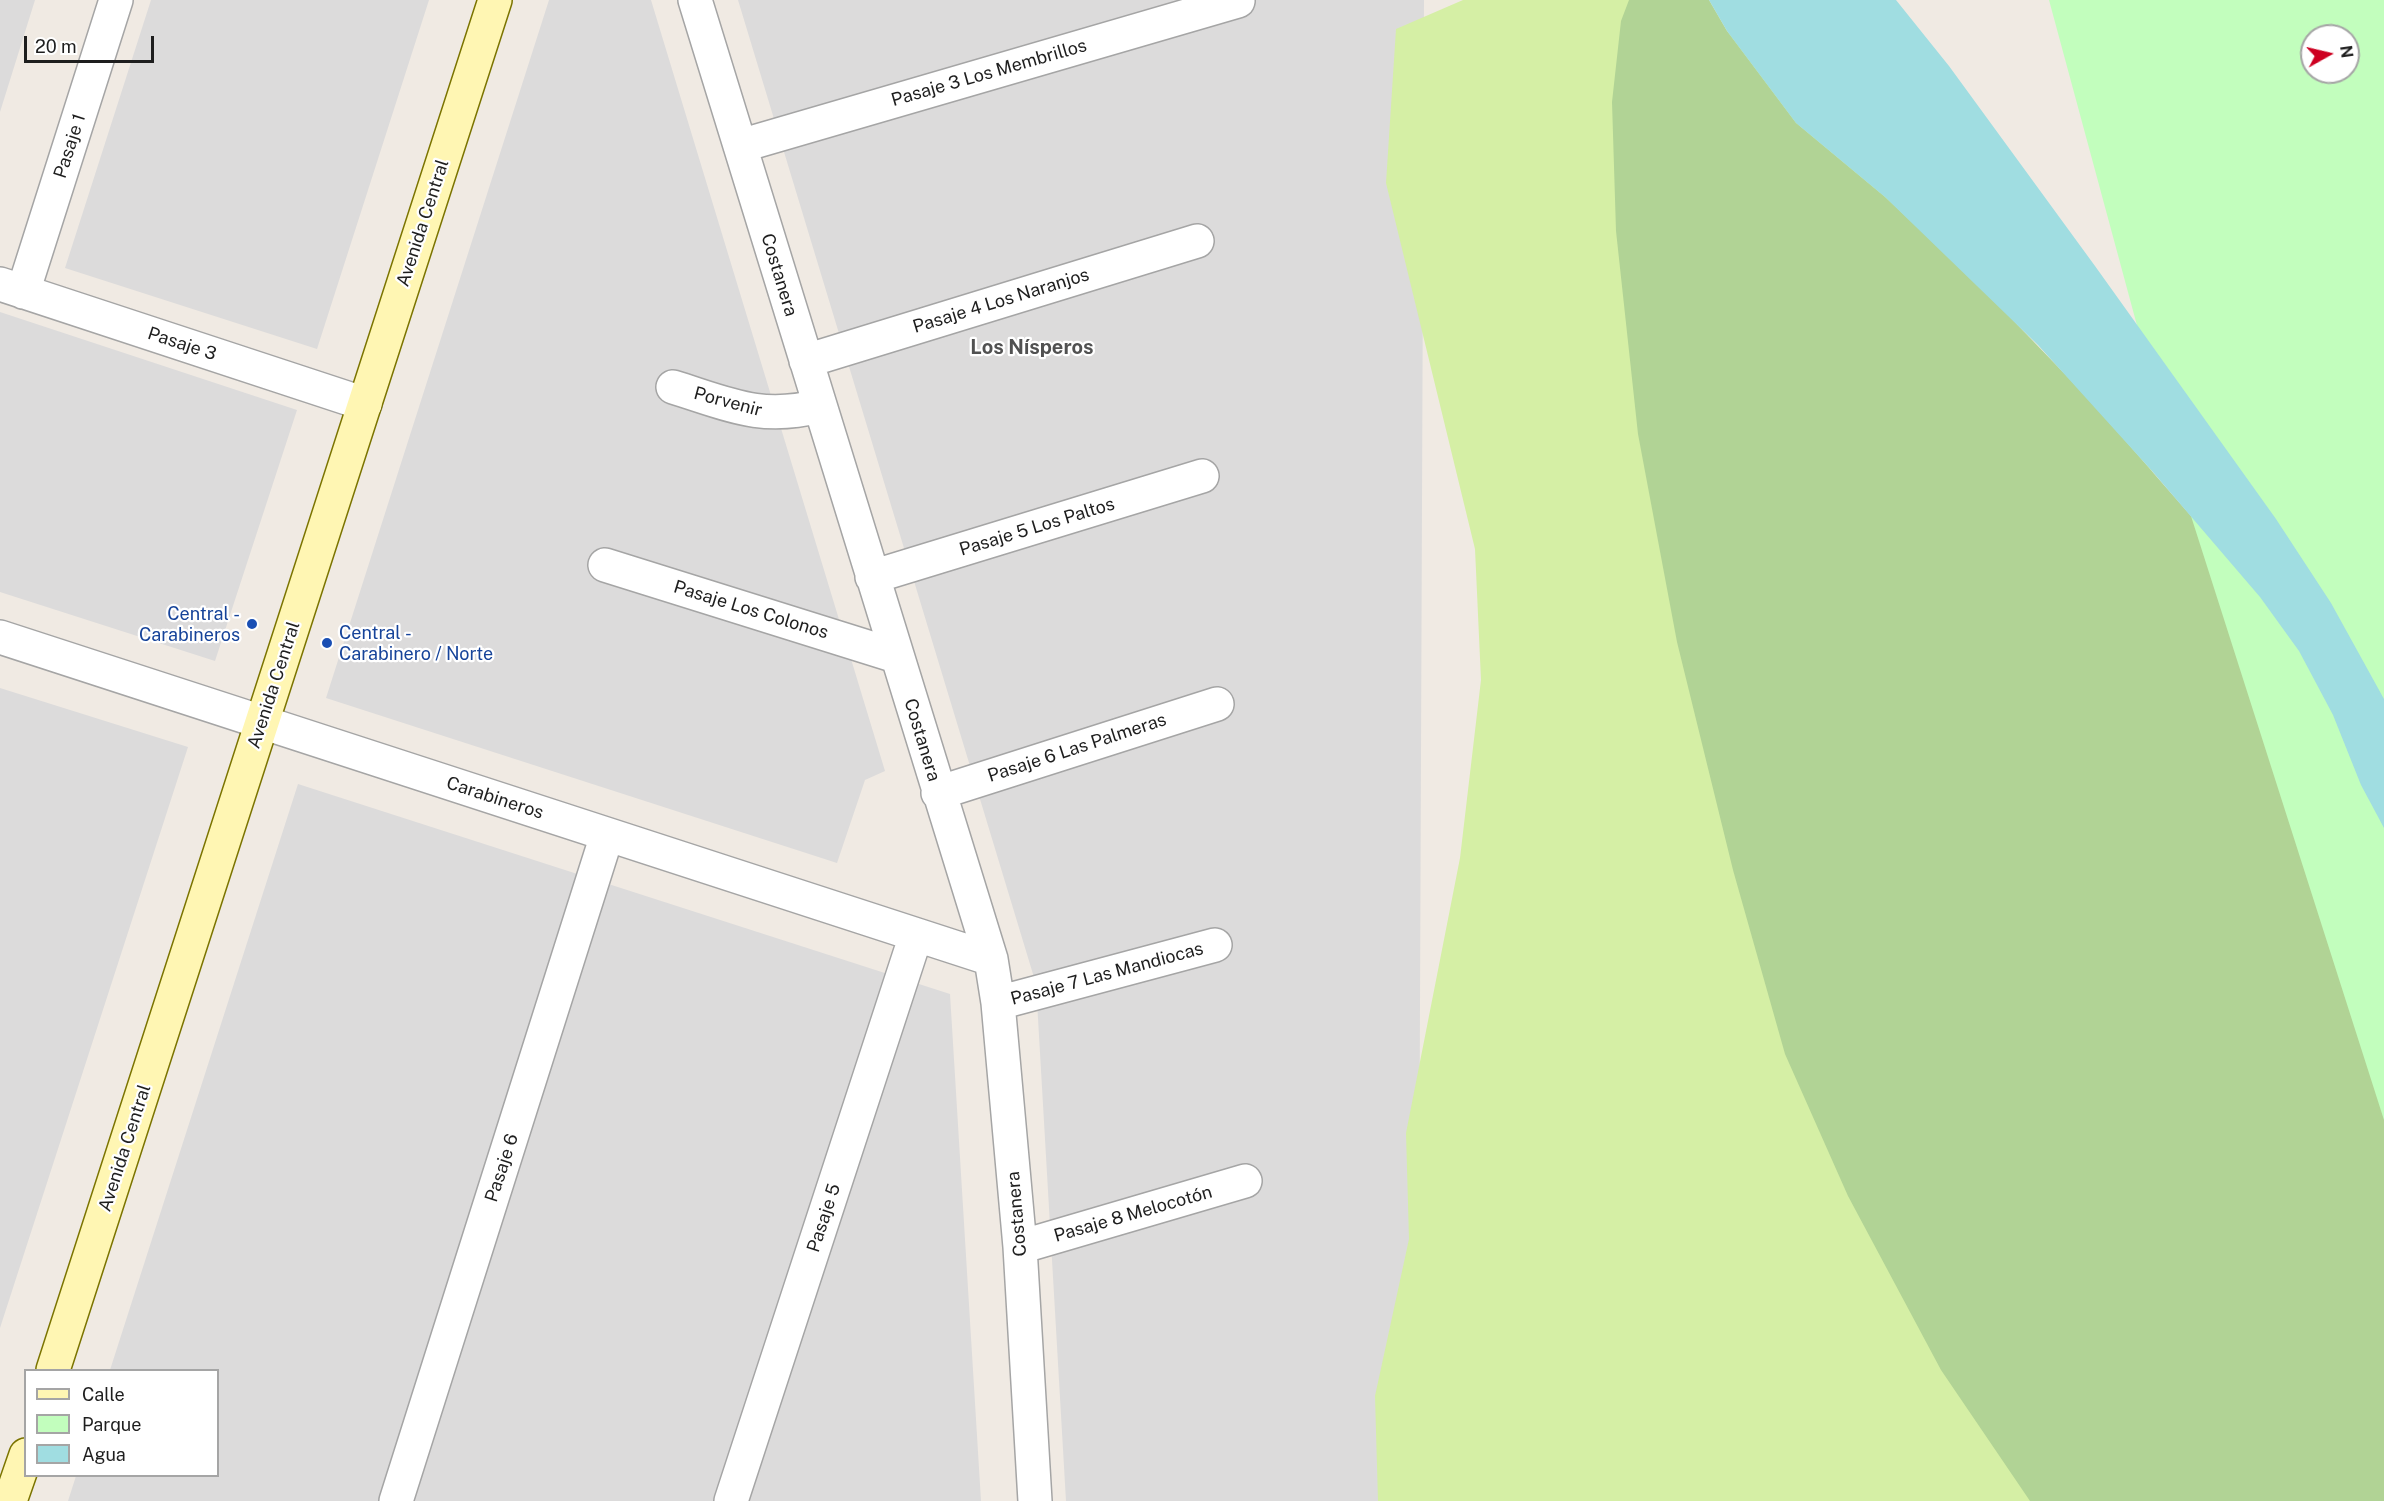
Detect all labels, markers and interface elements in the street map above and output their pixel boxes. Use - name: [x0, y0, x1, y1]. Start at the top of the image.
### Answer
- scale bar: [27, 24, 158, 62]
- north arrow: [2300, 24, 2360, 84]
- street label: Pasaje 3 Los Membrillos: [889, 35, 1089, 111]
- text: 20 m: [35, 36, 77, 57]
- text: N: [2336, 44, 2357, 59]
- street label: Pasaje 1: [49, 111, 91, 181]
- street label: Avenida Central: [392, 157, 454, 289]
- street label: Costanera: [756, 231, 802, 319]
- street label: Pasaje 4 Los Naranjos: [910, 264, 1092, 338]
- street label: Pasaje 3: [145, 323, 219, 365]
- district label: Los Nísperos: [970, 336, 1094, 360]
- street label: Porvenir: [691, 383, 765, 421]
- street label: Pasaje 5 Los Paltos: [957, 493, 1117, 561]
- street label: Pasaje Los Colonos: [671, 576, 831, 644]
- place label: Central - Carabineros: [139, 603, 240, 646]
- marker: Central - Carabineros: [245, 617, 259, 631]
- street label: Avenida Central: [243, 619, 305, 751]
- place label: Central - Carabinero / Norte: [339, 622, 493, 664]
- marker: Central - Carabinero / Norte: [320, 636, 334, 650]
- street label: Costanera: [899, 696, 945, 784]
- street label: Pasaje 6 Las Palmeras: [985, 709, 1169, 787]
- street label: Carabineros: [444, 772, 546, 824]
- street label: Pasaje 7 Las Mandiocas: [1008, 938, 1206, 1010]
- street label: Avenida Central: [94, 1082, 156, 1214]
- street label: Pasaje 6: [481, 1131, 523, 1205]
- street label: Costanera: [1003, 1170, 1031, 1258]
- street label: Pasaje 5: [803, 1181, 845, 1255]
- street label: Pasaje 8 Melocotón: [1051, 1181, 1215, 1247]
- legend: [24, 1369, 219, 1477]
- text: Calle: [82, 1384, 125, 1405]
- text: Parque: [82, 1414, 142, 1435]
- text: Agua: [82, 1444, 126, 1465]

